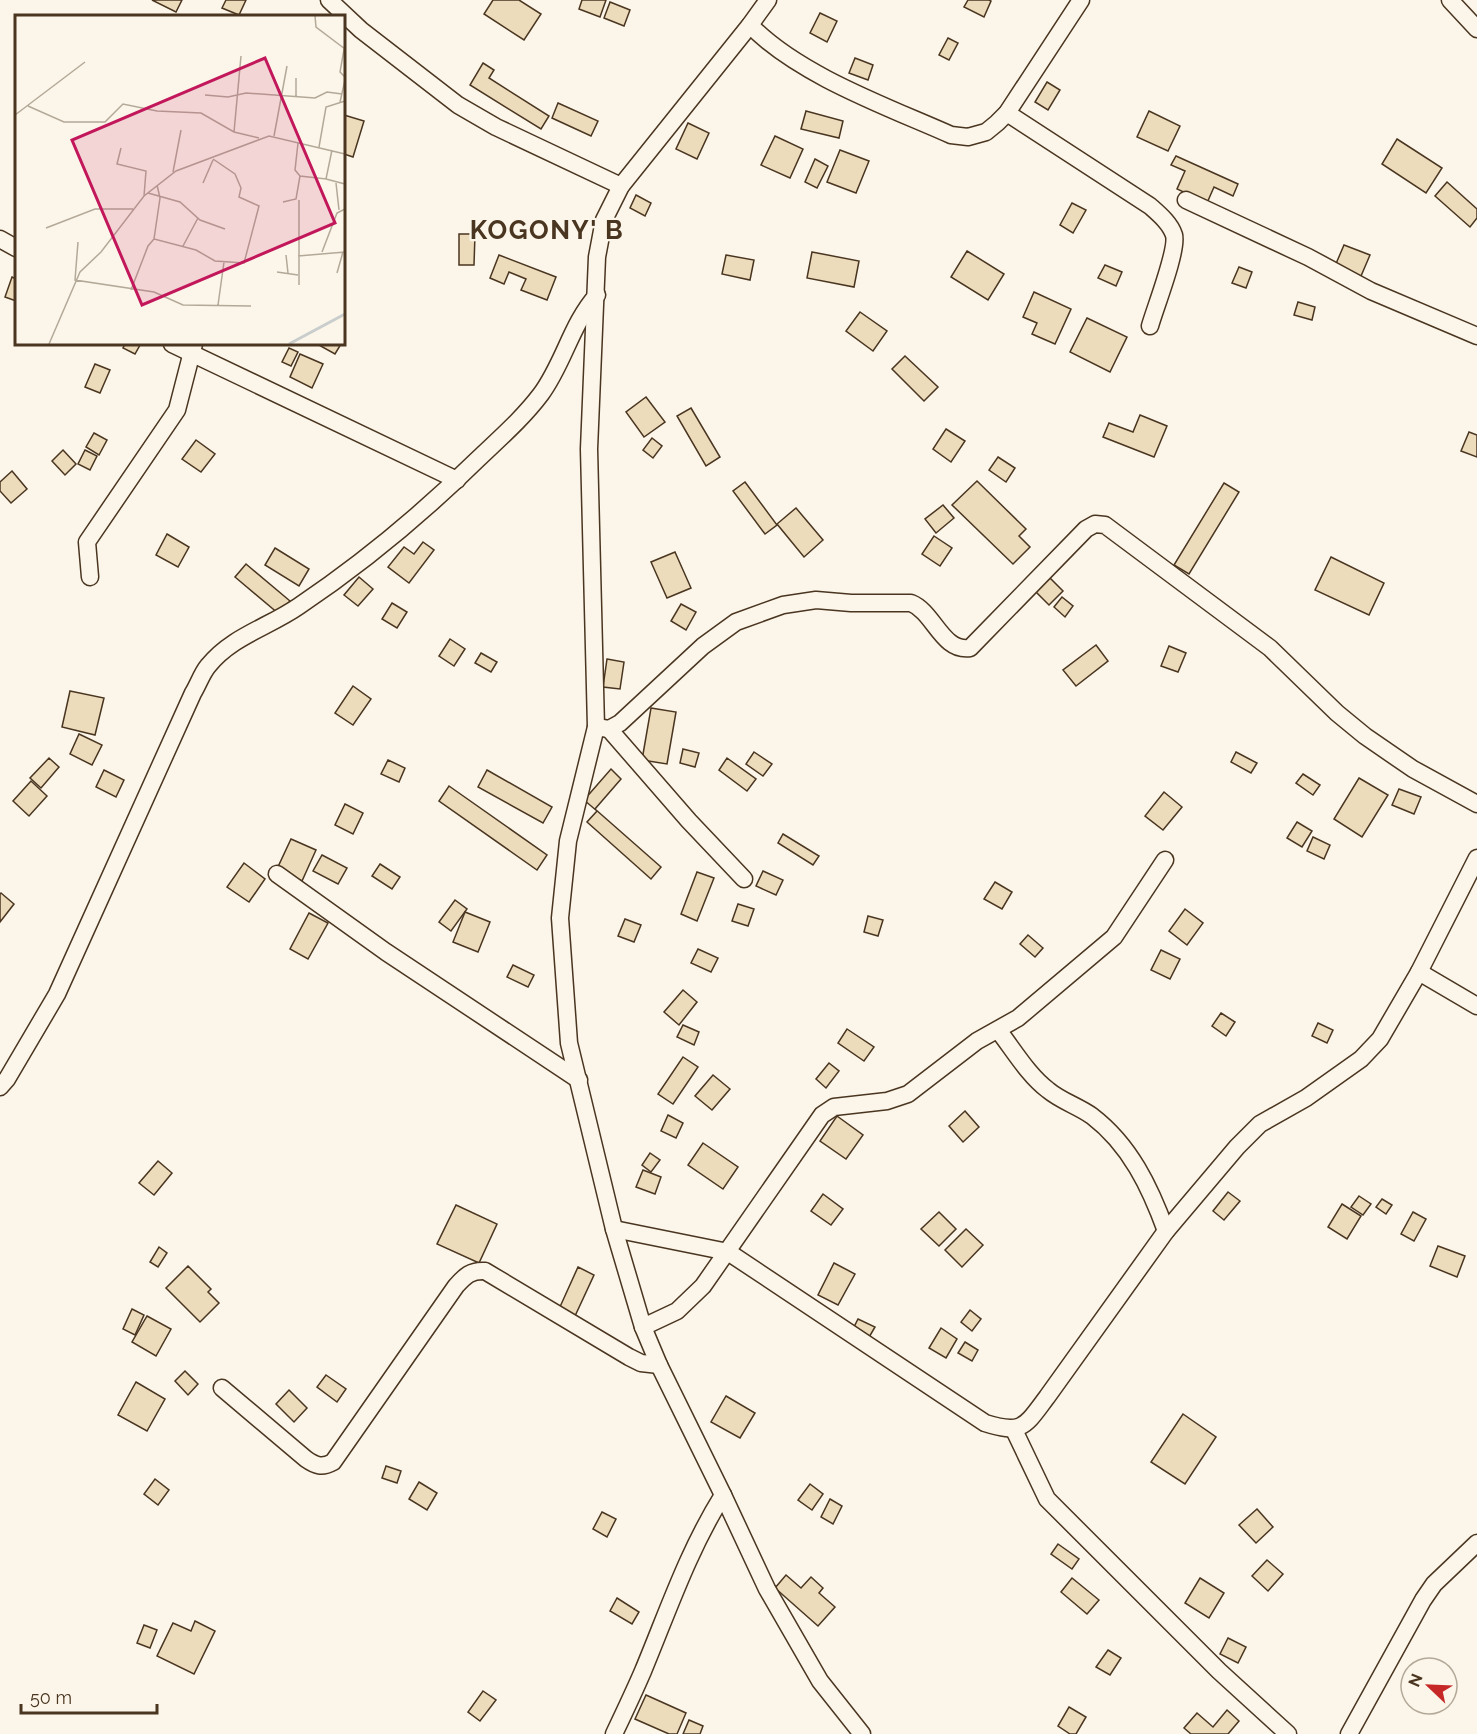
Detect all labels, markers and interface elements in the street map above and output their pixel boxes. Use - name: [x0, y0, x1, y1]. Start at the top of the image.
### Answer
- inset map: [15, 15, 345, 345]
- district label: KOGONY' B: [470, 215, 624, 245]
- north arrow: [1399, 1656, 1459, 1716]
- text: N: [1405, 1671, 1427, 1690]
- scale bar: [21, 1677, 158, 1715]
- text: 50 m: [30, 1687, 72, 1708]

